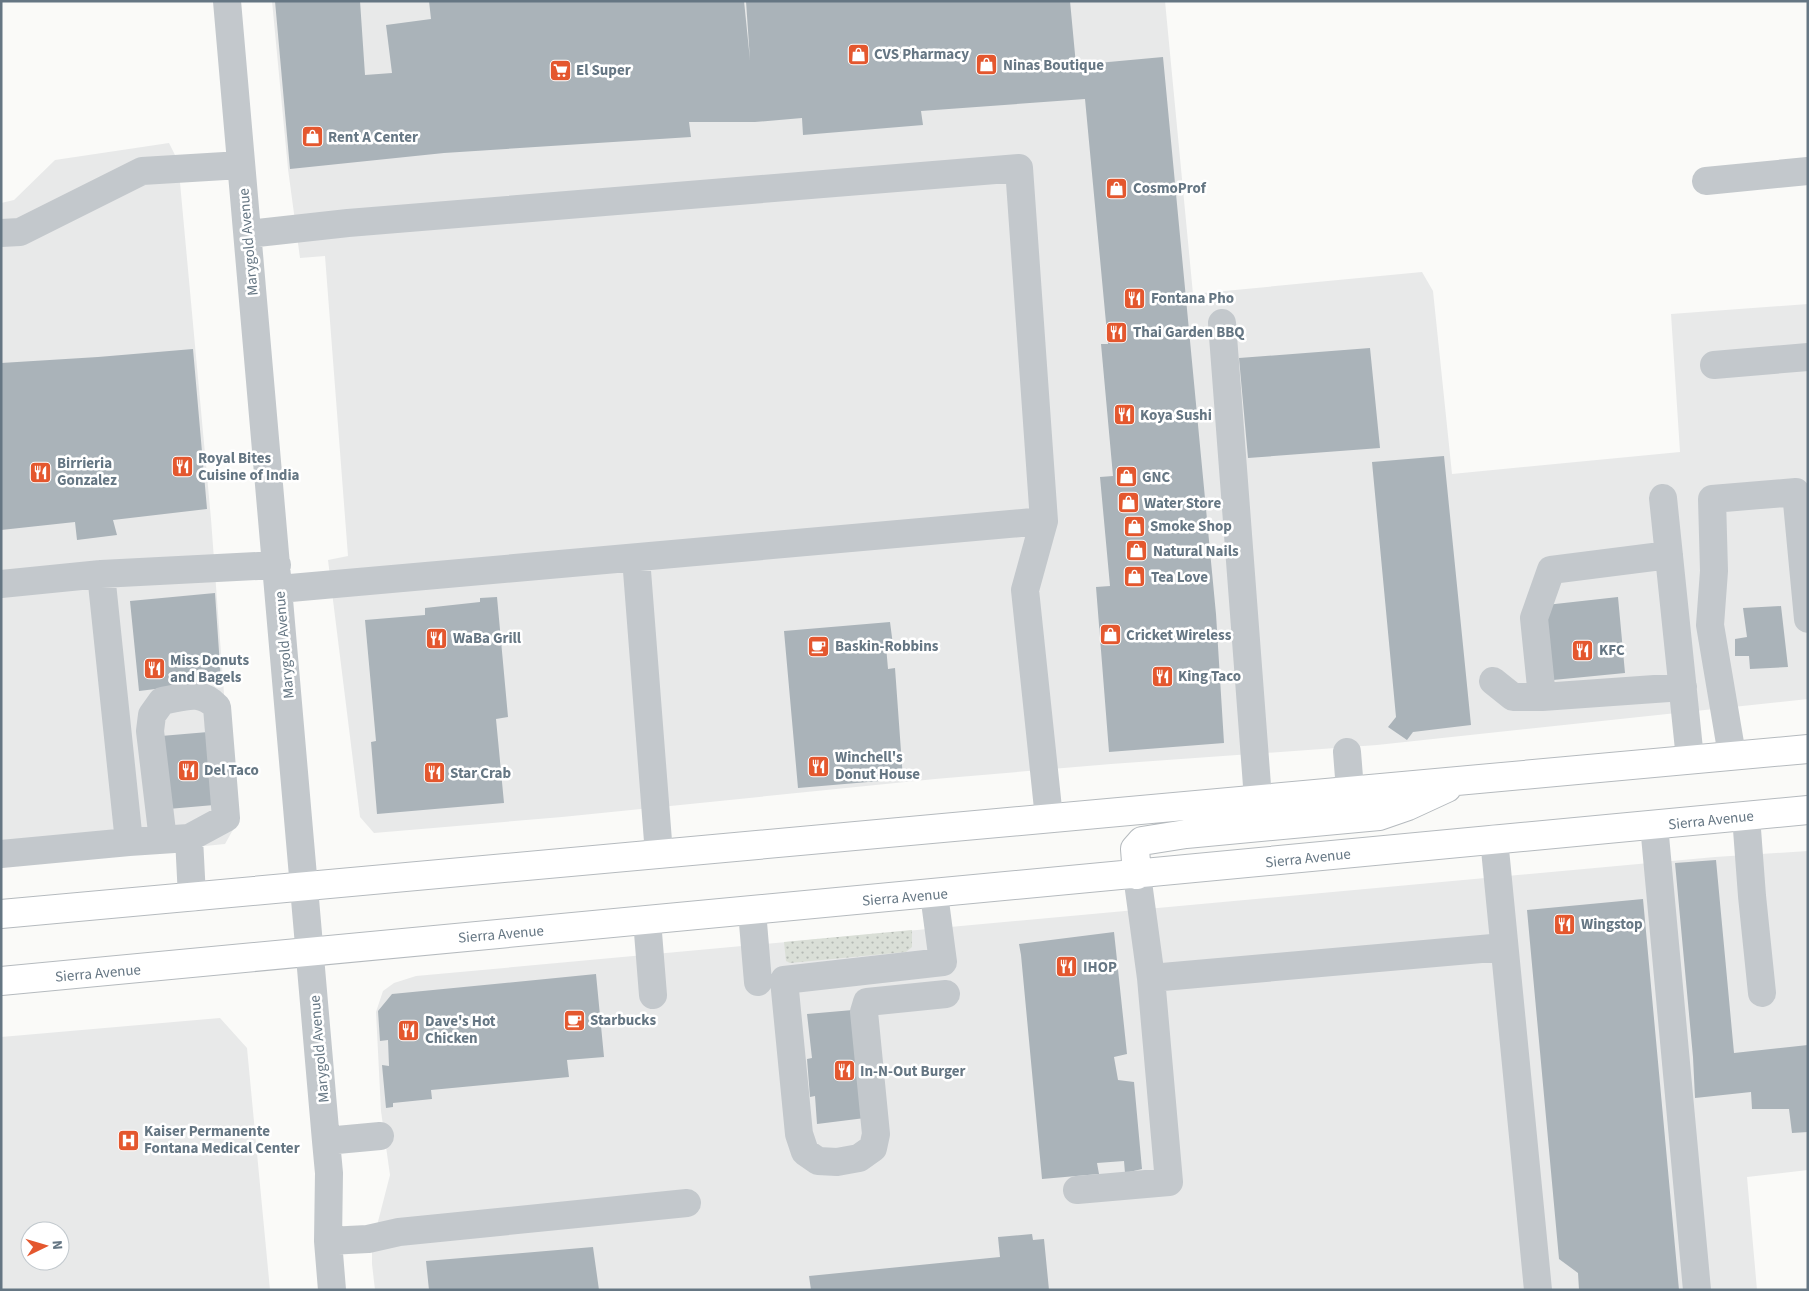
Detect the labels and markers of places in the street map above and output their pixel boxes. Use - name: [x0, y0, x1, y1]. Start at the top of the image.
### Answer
- shop icon: CVS Pharmacy: [846, 42, 870, 66]
- place label: CVS Pharmacy: [874, 44, 969, 65]
- shop icon: Ninas Boutique: [975, 53, 999, 77]
- place label: Ninas Boutique: [1003, 55, 1104, 76]
- supermarket icon: El Super: [548, 58, 572, 82]
- place label: El Super: [576, 60, 631, 81]
- shop icon: Rent A Center: [300, 125, 324, 149]
- place label: Rent A Center: [328, 127, 418, 148]
- shop icon: CosmoProf: [1105, 176, 1129, 200]
- place label: CosmoProf: [1133, 178, 1207, 199]
- restaurant icon: Fontana Pho: [1123, 286, 1147, 310]
- place label: Fontana Pho: [1151, 288, 1234, 309]
- restaurant icon: Thai Garden BBQ: [1105, 320, 1129, 344]
- place label: Thai Garden BBQ: [1133, 322, 1245, 343]
- restaurant icon: Koya Sushi: [1112, 403, 1136, 427]
- place label: Koya Sushi: [1140, 405, 1212, 426]
- place label: Royal Bites Cuisine of India: [198, 448, 300, 486]
- place label: Birrieria Gonzalez: [57, 453, 117, 491]
- restaurant icon: Royal Bites Cuisine of India: [170, 455, 194, 479]
- restaurant icon: Birrieria Gonzalez: [29, 460, 53, 484]
- shop icon: GNC: [1114, 465, 1138, 489]
- place label: GNC: [1142, 467, 1171, 488]
- shop icon: Water Store: [1116, 491, 1140, 515]
- place label: Water Store: [1144, 493, 1221, 514]
- shop icon: Smoke Shop: [1122, 514, 1146, 538]
- place label: Smoke Shop: [1150, 516, 1232, 537]
- shop icon: Natural Nails: [1125, 539, 1149, 563]
- place label: Natural Nails: [1153, 541, 1239, 562]
- shop icon: Tea Love: [1123, 565, 1147, 589]
- place label: Tea Love: [1151, 567, 1208, 588]
- shop icon: Cricket Wireless: [1098, 623, 1122, 647]
- place label: Cricket Wireless: [1126, 625, 1232, 646]
- restaurant icon: WaBa Grill: [425, 626, 449, 650]
- place label: WaBa Grill: [453, 628, 522, 649]
- cafe icon: Baskin-Robbins: [807, 634, 831, 658]
- place label: Baskin-Robbins: [835, 636, 939, 657]
- restaurant icon: KFC: [1571, 638, 1595, 662]
- place label: KFC: [1599, 640, 1625, 661]
- place label: Miss Donuts and Bagels: [170, 650, 249, 688]
- restaurant icon: Miss Donuts and Bagels: [142, 657, 166, 681]
- restaurant icon: King Taco: [1150, 664, 1174, 688]
- place label: King Taco: [1178, 666, 1241, 687]
- place label: Winchell's Donut House: [835, 747, 920, 785]
- restaurant icon: Winchell's Donut House: [807, 754, 831, 778]
- restaurant icon: Del Taco: [176, 758, 200, 782]
- place label: Del Taco: [204, 760, 259, 781]
- restaurant icon: Star Crab: [422, 761, 446, 785]
- place label: Star Crab: [450, 763, 511, 784]
- restaurant icon: Wingstop: [1553, 912, 1577, 936]
- place label: Wingstop: [1581, 914, 1643, 935]
- restaurant icon: IHOP: [1055, 955, 1079, 979]
- place label: IHOP: [1083, 957, 1117, 978]
- cafe icon: Starbucks: [562, 1008, 586, 1032]
- place label: Starbucks: [590, 1010, 657, 1031]
- place label: Dave's Hot Chicken: [425, 1011, 496, 1049]
- restaurant icon: Dave's Hot Chicken: [397, 1018, 421, 1042]
- restaurant icon: In-N-Out Burger: [832, 1059, 856, 1083]
- place label: In-N-Out Burger: [860, 1061, 965, 1082]
- place label: Kaiser Permanente Fontana Medical Center: [144, 1121, 300, 1159]
- hospital icon: Kaiser Permanente Fontana Medical Center: [116, 1128, 140, 1152]

